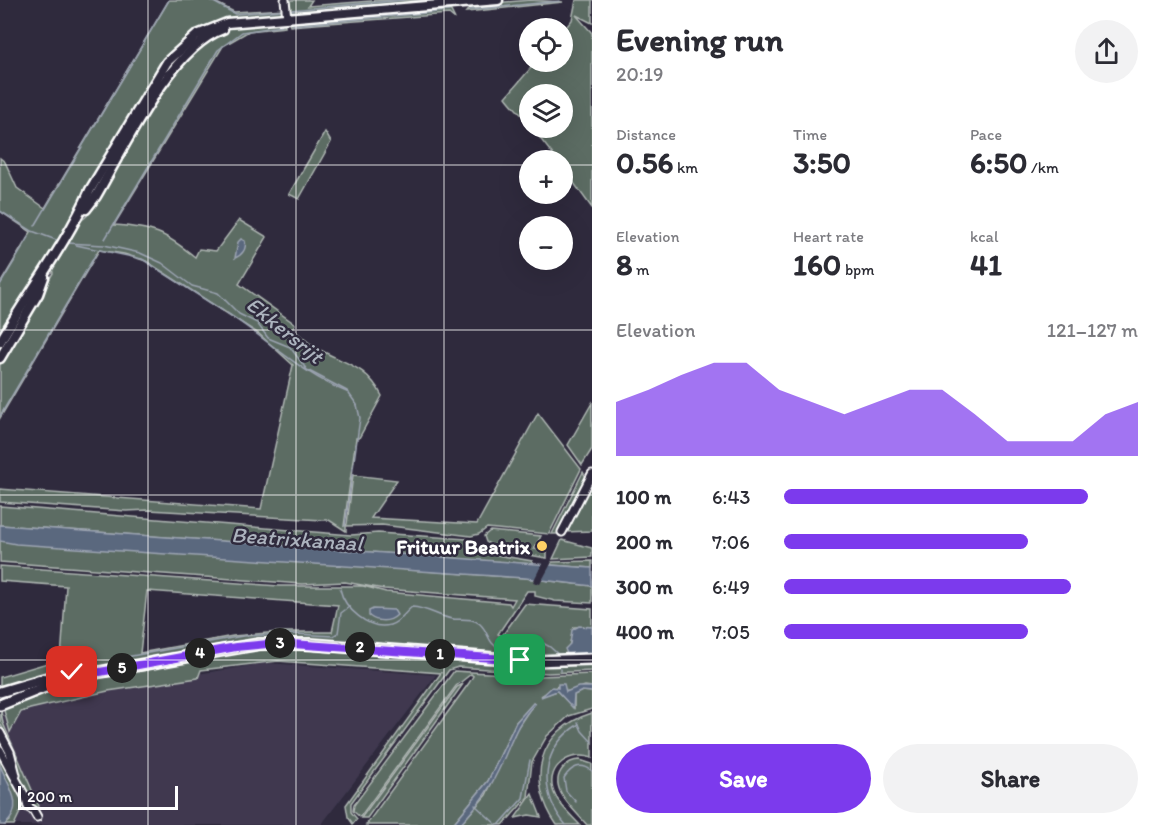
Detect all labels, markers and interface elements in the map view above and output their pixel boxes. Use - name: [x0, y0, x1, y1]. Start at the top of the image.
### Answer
- map controls: [519, 18, 573, 270]
- button: locate: [519, 18, 573, 72]
- text: Evening run: [616, 20, 783, 59]
- button: share: [1075, 20, 1138, 83]
- text: 20:19: [616, 62, 663, 86]
- button: layers: [519, 84, 573, 138]
- text: Distance: [616, 125, 676, 144]
- text: Time: [793, 125, 827, 144]
- text: Pace: [970, 125, 1002, 144]
- text: 0.56: [616, 144, 673, 181]
- text: 3:50: [793, 144, 851, 181]
- text: 6:50: [970, 144, 1027, 181]
- button: +: [519, 150, 573, 204]
- text: km: [673, 158, 698, 177]
- text: /km: [1027, 158, 1059, 177]
- button: −: [519, 216, 573, 270]
- text: Elevation: [616, 227, 680, 246]
- text: Heart rate: [793, 227, 864, 246]
- text: kcal: [970, 227, 998, 246]
- text: 8: [616, 246, 632, 283]
- text: 160: [793, 246, 841, 283]
- text: 41: [970, 246, 1002, 283]
- text: m: [632, 260, 650, 279]
- text: bpm: [841, 260, 875, 279]
- water label: Ekkersrijt: [241, 291, 330, 370]
- text: Elevation: [616, 318, 695, 342]
- text: 121–127 m: [1047, 318, 1138, 342]
- text: 100 m: [616, 485, 671, 509]
- text: 6:43: [712, 485, 750, 509]
- water label: Beatrixkanaal: [230, 521, 365, 557]
- text: 200 m: [616, 530, 672, 554]
- text: 7:06: [712, 530, 750, 554]
- place label: Frituur Beatrix: [396, 534, 531, 559]
- marker: Frituur Beatrix: [535, 539, 549, 553]
- text: 300 m: [616, 575, 673, 599]
- text: 6:49: [712, 575, 750, 599]
- text: 400 m: [616, 620, 674, 644]
- text: 7:05: [712, 620, 750, 644]
- pin: 3: [265, 628, 295, 658]
- pin: 2: [345, 632, 375, 662]
- text: 3: [276, 633, 284, 652]
- pin: [494, 634, 545, 685]
- text: 2: [356, 637, 364, 656]
- pin: 4: [185, 638, 215, 668]
- pin: 1: [425, 639, 455, 669]
- text: 4: [195, 643, 205, 662]
- icon: arrive: [503, 643, 536, 676]
- text: 1: [436, 644, 444, 663]
- pin: [46, 646, 97, 697]
- pin: 5: [107, 653, 137, 683]
- icon: check: [55, 655, 88, 688]
- text: 5: [118, 658, 126, 677]
- button: Save: [616, 744, 871, 813]
- button: Share: [883, 744, 1138, 813]
- scale bar: [18, 783, 178, 810]
- text: 200 m: [27, 787, 72, 806]

